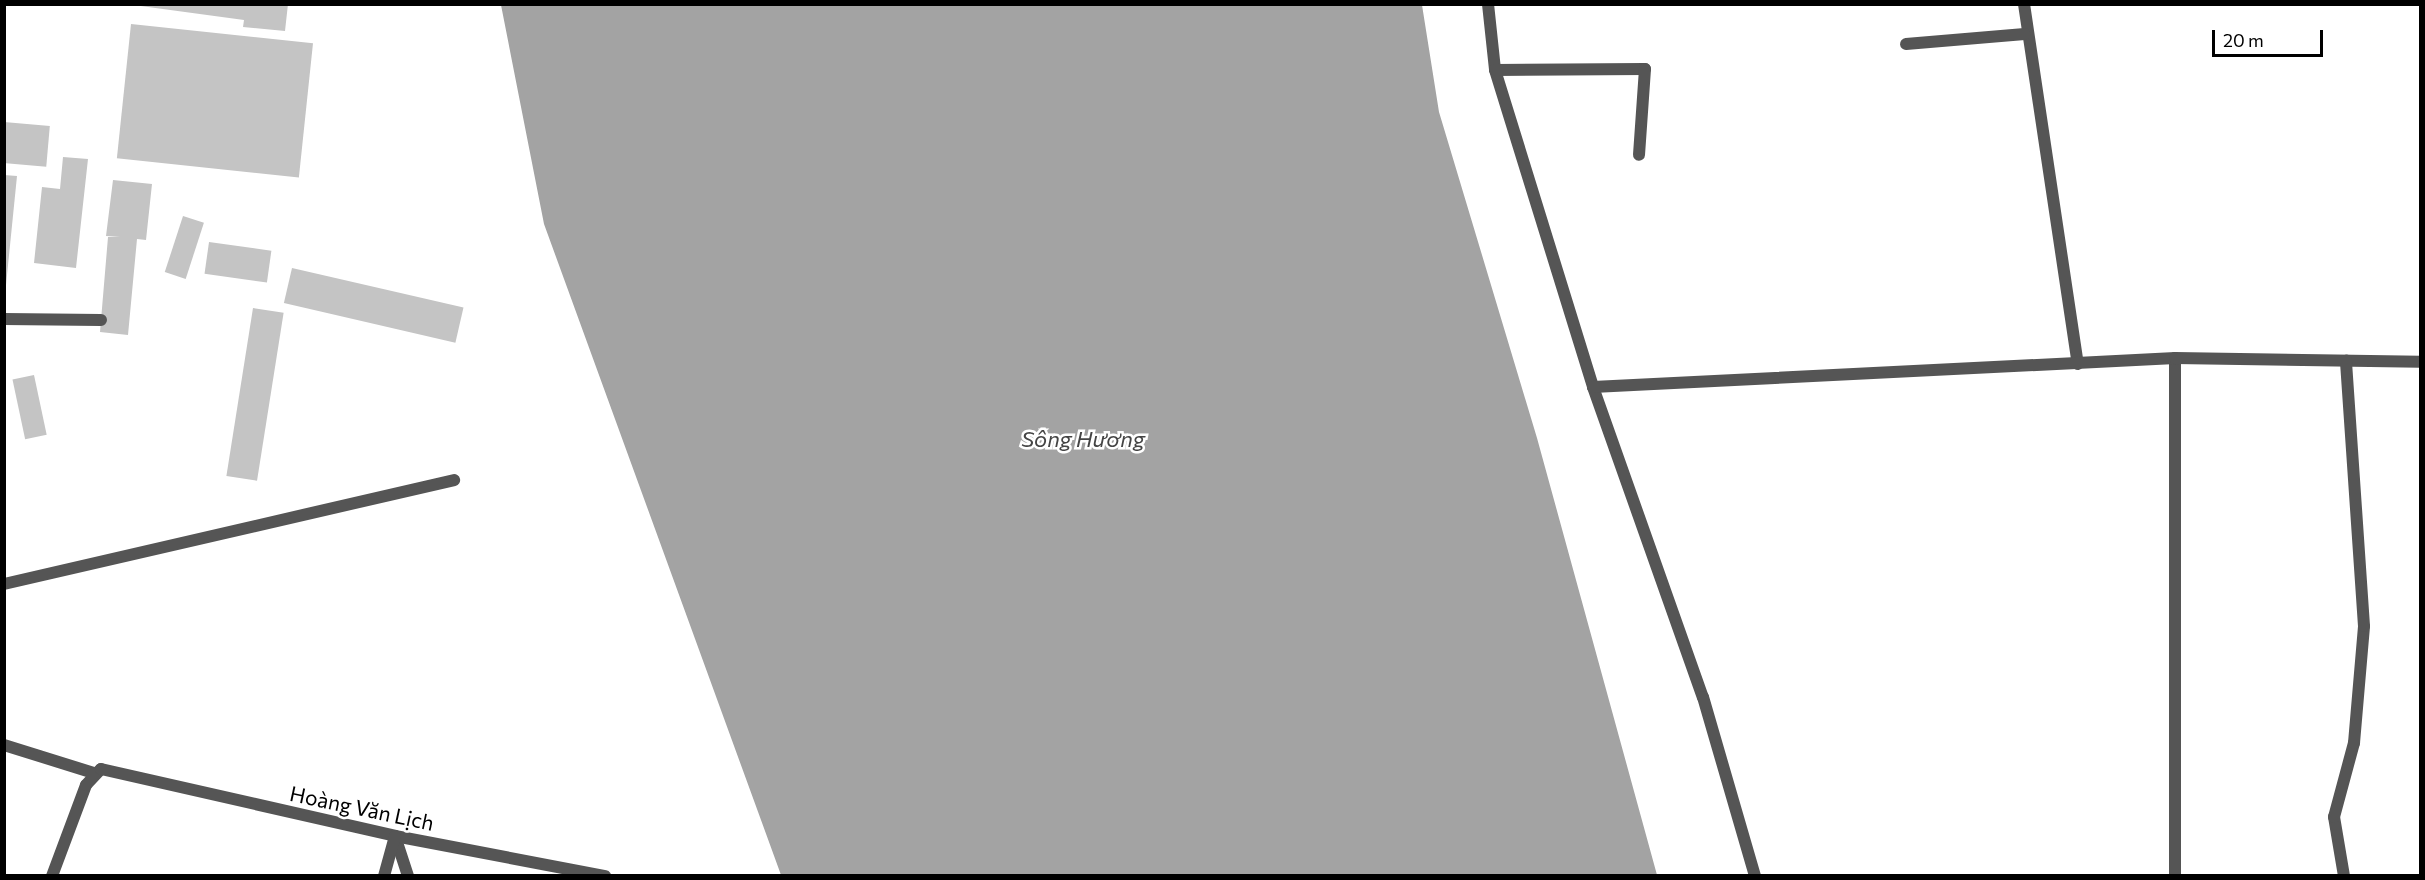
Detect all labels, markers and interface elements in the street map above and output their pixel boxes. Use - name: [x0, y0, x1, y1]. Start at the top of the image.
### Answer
- scale bar: [2215, 18, 2326, 56]
- text: 20 m: [2223, 29, 2264, 51]
- water label: Sông Hương: [1021, 426, 1145, 452]
- street label: Hoàng Văn Lịch: [288, 780, 436, 836]

